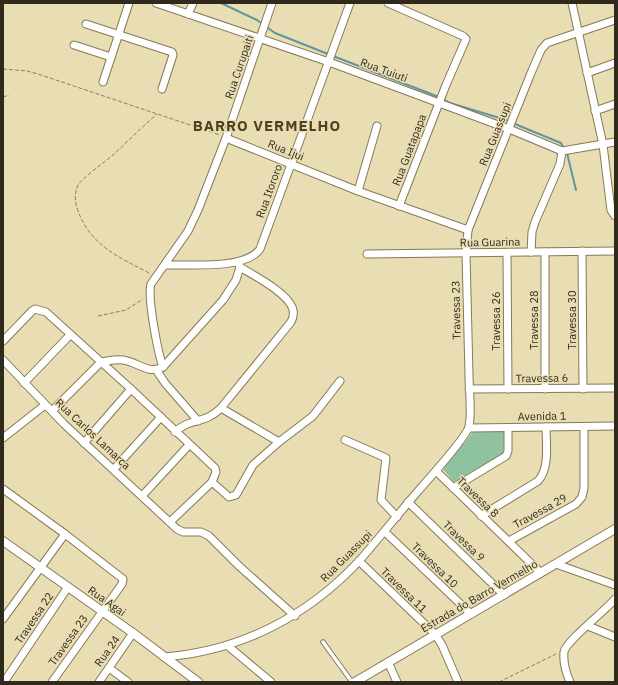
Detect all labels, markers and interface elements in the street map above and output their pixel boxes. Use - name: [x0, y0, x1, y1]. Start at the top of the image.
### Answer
- street label: Rua Curupaiti: [222, 33, 256, 101]
- street label: Rua Tuiuti: [358, 55, 410, 85]
- street label: Rua Guassupi: [476, 100, 514, 168]
- street label: Rua Guatapapa: [389, 112, 429, 188]
- district label: BARRO VERMELHO: [193, 116, 341, 135]
- street label: Rua Ijui: [266, 136, 306, 164]
- street label: Rua Itororo: [253, 162, 285, 220]
- street label: Rua Guarina: [460, 234, 520, 250]
- street label: Travessa 23: [448, 280, 464, 340]
- street label: Travessa 28: [527, 290, 541, 350]
- street label: Travessa 30: [565, 290, 579, 350]
- street label: Travessa 26: [489, 291, 503, 351]
- street label: Travessa 6: [516, 371, 568, 385]
- street label: Rua Carlos Lamarca: [52, 396, 134, 473]
- street label: Avenida 1: [518, 409, 567, 423]
- street label: Travessa 8: [454, 474, 502, 520]
- street label: Travessa 29: [511, 491, 569, 531]
- street label: Travessa 9: [440, 518, 488, 564]
- street label: Rua Guassupi: [317, 527, 375, 585]
- street label: Travessa 10: [409, 539, 461, 591]
- street label: Estrada do Barro Vermelho: [418, 557, 540, 635]
- street label: Travessa 11: [378, 564, 430, 616]
- street label: Rua Agai: [85, 583, 129, 619]
- street label: Travessa 22: [12, 590, 56, 646]
- street label: Travessa 23: [45, 612, 91, 668]
- street label: Rua 24: [91, 632, 123, 669]

